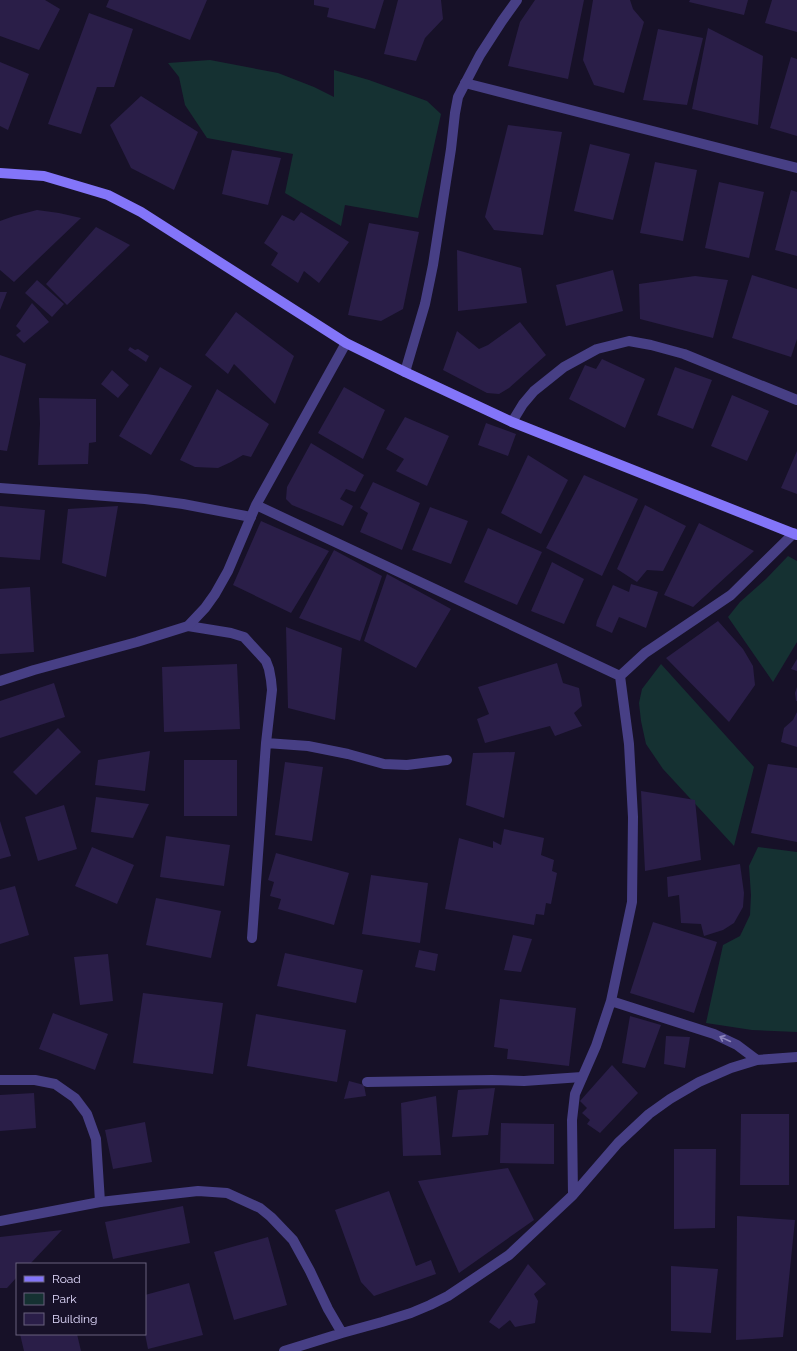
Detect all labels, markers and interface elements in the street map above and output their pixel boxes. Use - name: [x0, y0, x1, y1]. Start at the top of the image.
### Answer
- one-way arrow: [719, 1035, 731, 1042]
- legend: [16, 1263, 146, 1335]
- text: Road: [52, 1272, 81, 1286]
- text: Park: [52, 1292, 77, 1306]
- text: Building: [52, 1312, 98, 1326]

